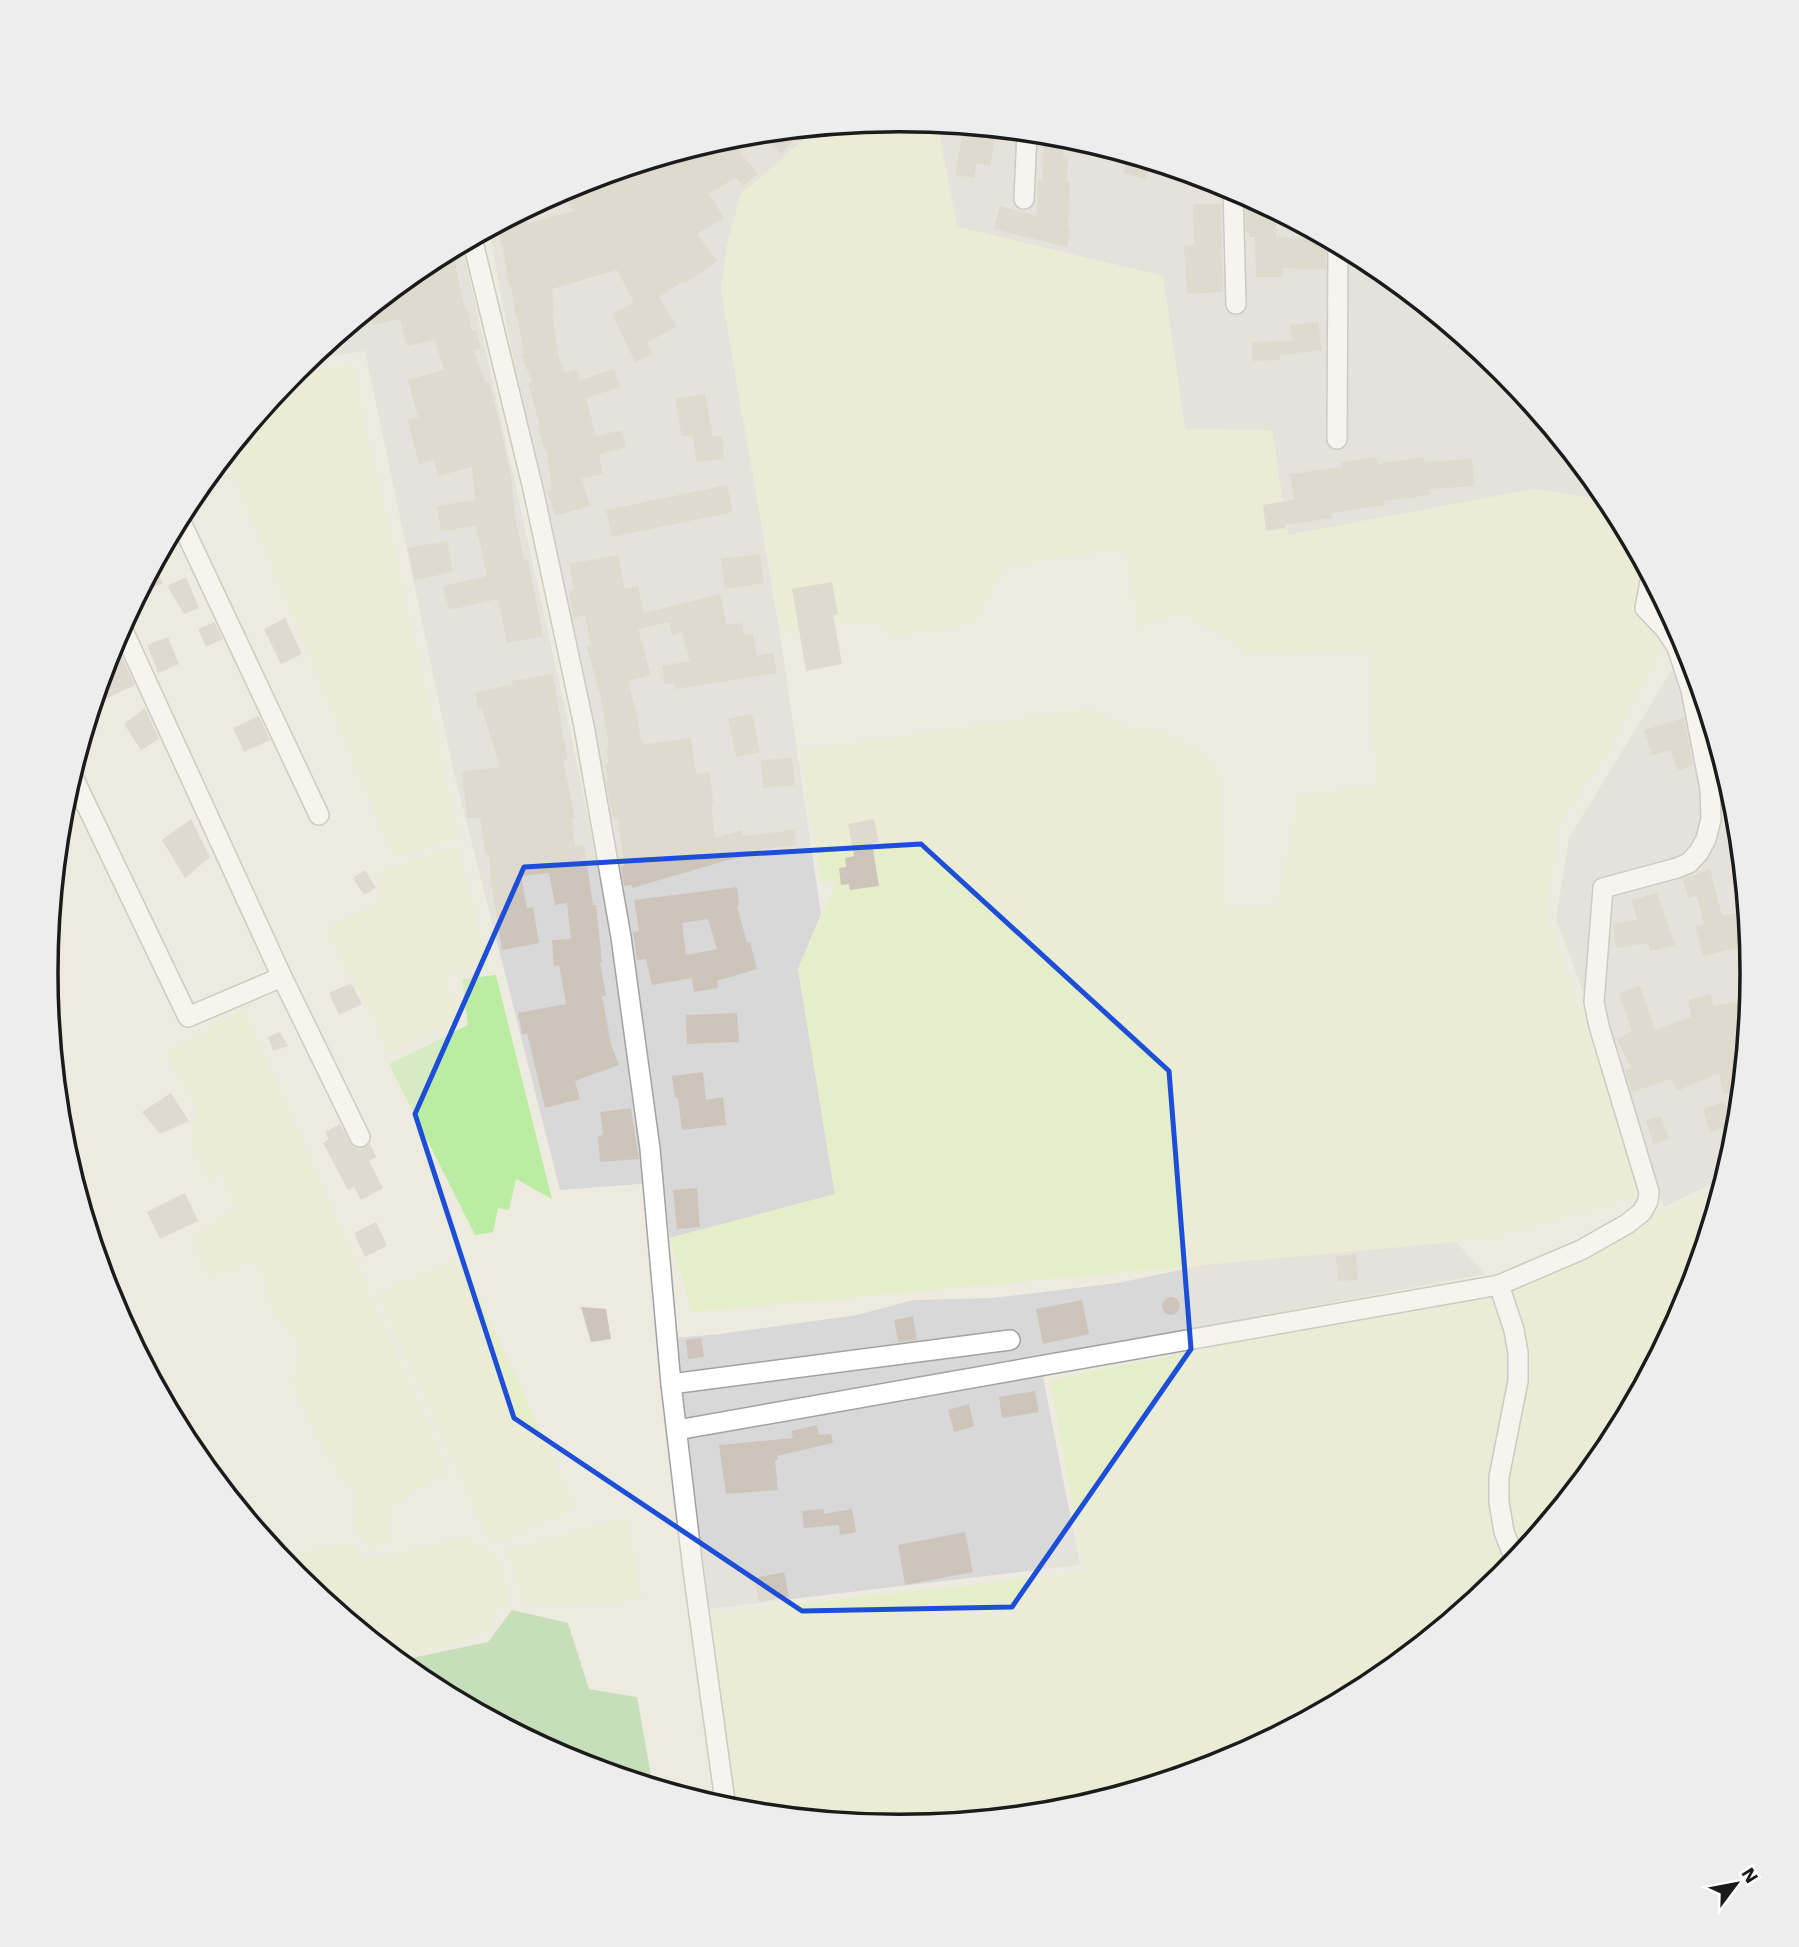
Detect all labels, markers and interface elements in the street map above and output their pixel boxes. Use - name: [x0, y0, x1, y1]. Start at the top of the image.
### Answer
- north arrow: [1701, 1849, 1771, 1919]
- text: N: [1737, 1863, 1763, 1887]

